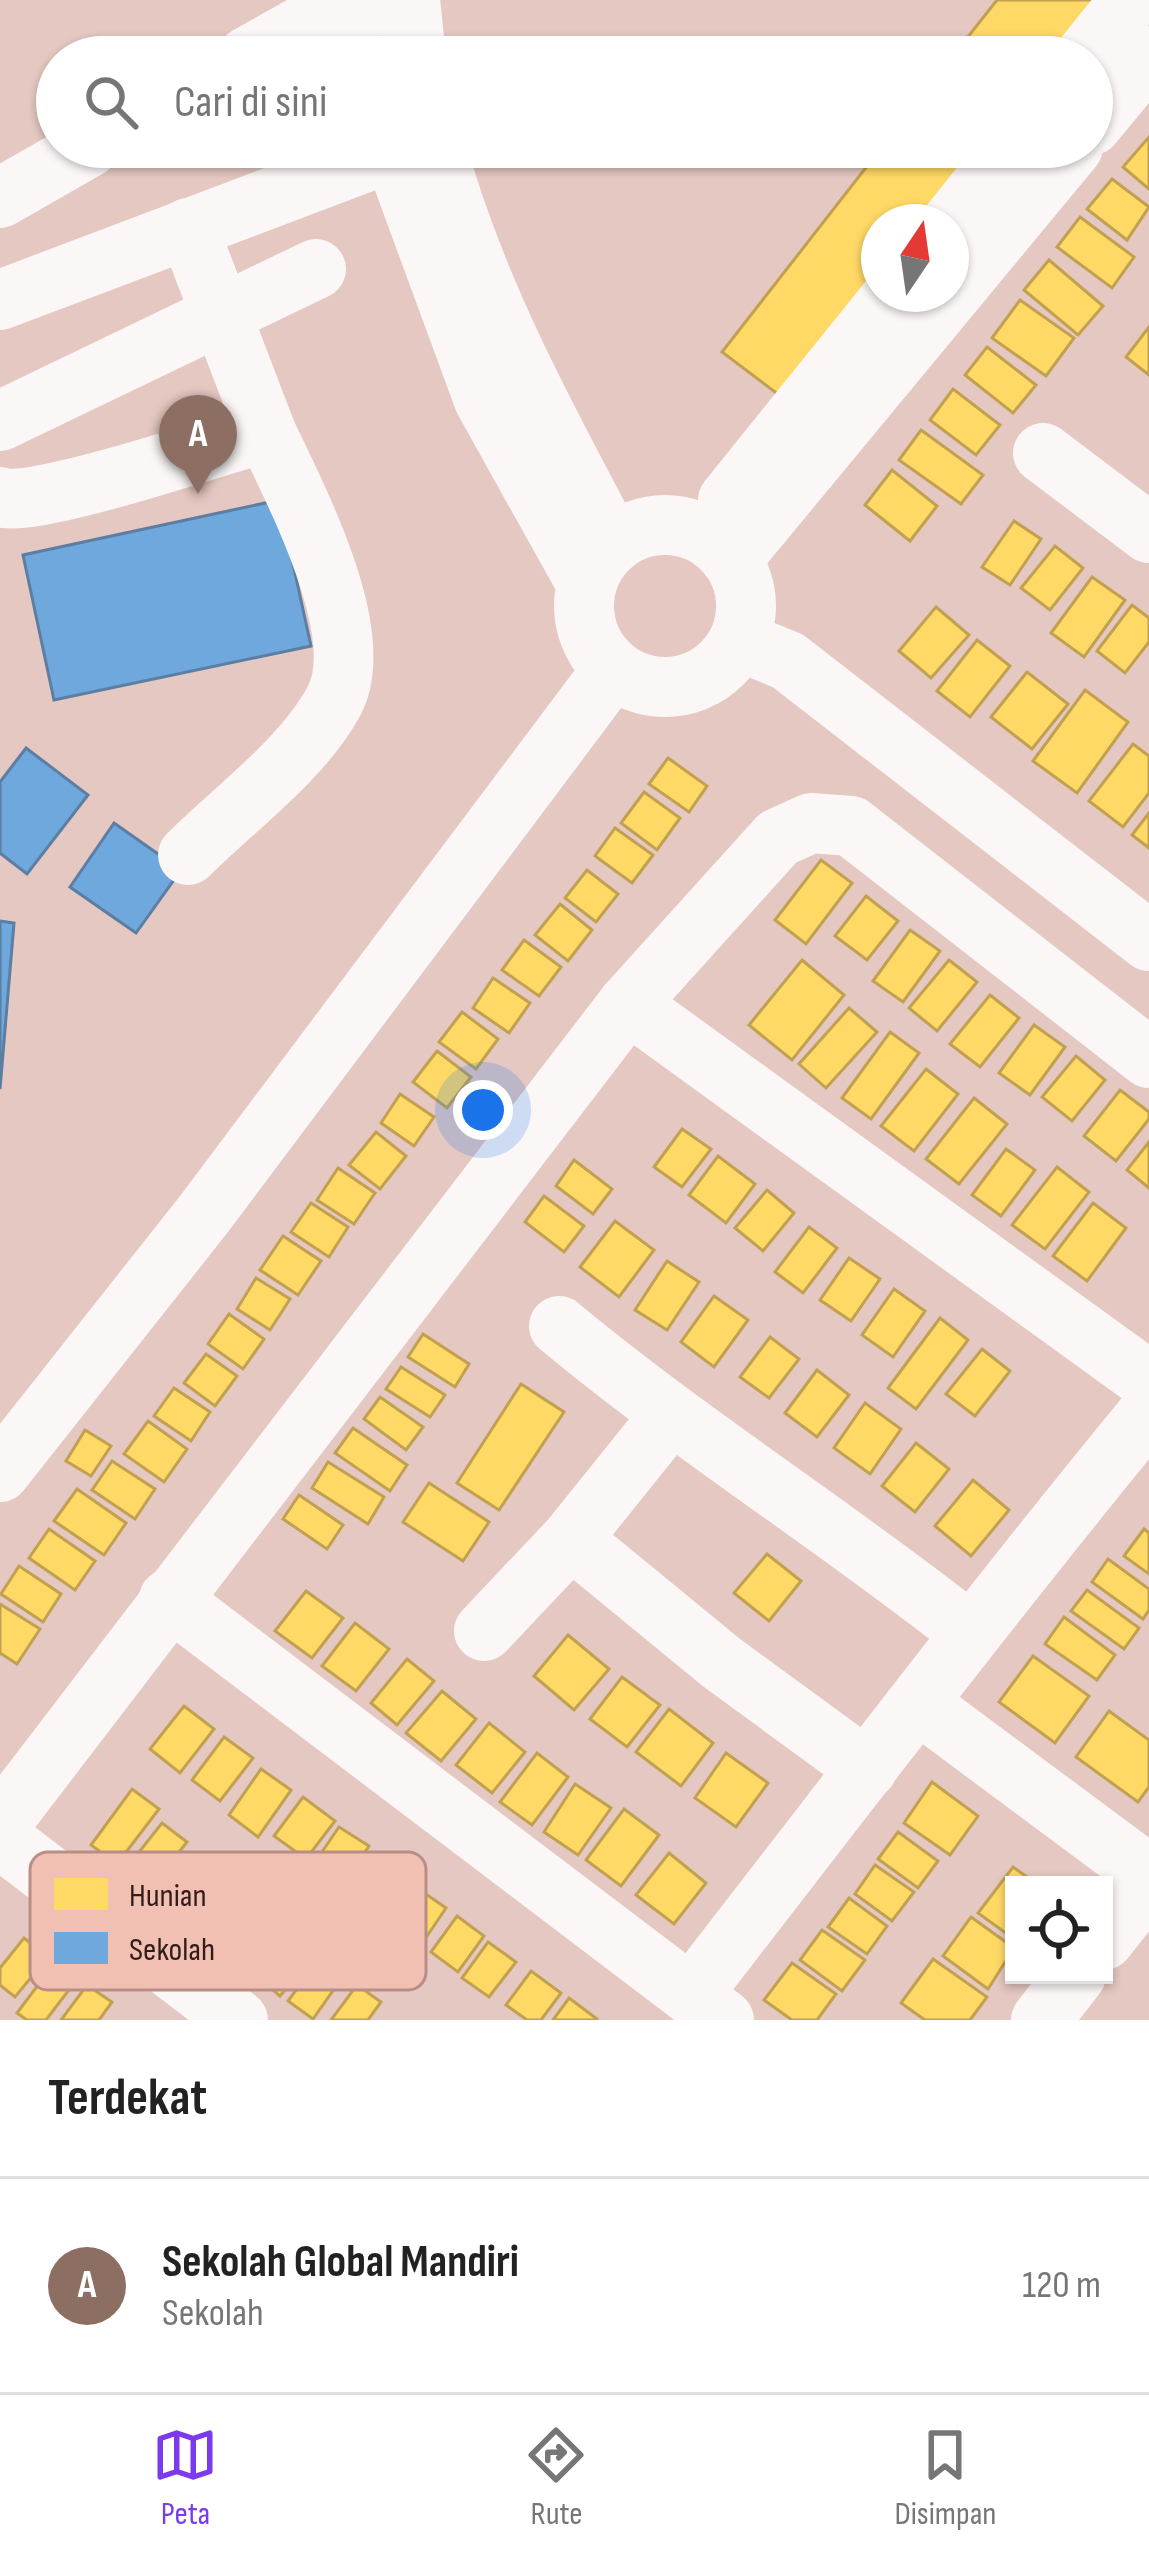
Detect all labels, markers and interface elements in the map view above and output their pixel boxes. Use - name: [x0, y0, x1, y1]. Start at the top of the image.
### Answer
- search box: [36, 36, 1113, 168]
- icon: search: [78, 69, 144, 135]
- text: Cari di sini: [174, 75, 327, 130]
- north arrow: [861, 204, 969, 312]
- pin: A: [159, 395, 237, 494]
- your location: [453, 1080, 513, 1140]
- legend: [30, 1852, 426, 1990]
- text: Hunian: [129, 1876, 207, 1916]
- map controls: [1005, 1876, 1113, 1984]
- button: locate: [1005, 1876, 1113, 1984]
- text: Sekolah: [129, 1930, 215, 1970]
- text: Terdekat: [48, 2068, 207, 2129]
- text: Sekolah Global Mandiri: [162, 2235, 519, 2290]
- text: A: [78, 2262, 96, 2309]
- text: 120 m: [1022, 2262, 1101, 2309]
- text: Sekolah: [162, 2290, 264, 2337]
- tab: Peta: [152, 2422, 218, 2534]
- tab: Rute: [523, 2422, 589, 2534]
- tab: Disimpan: [894, 2422, 996, 2534]

